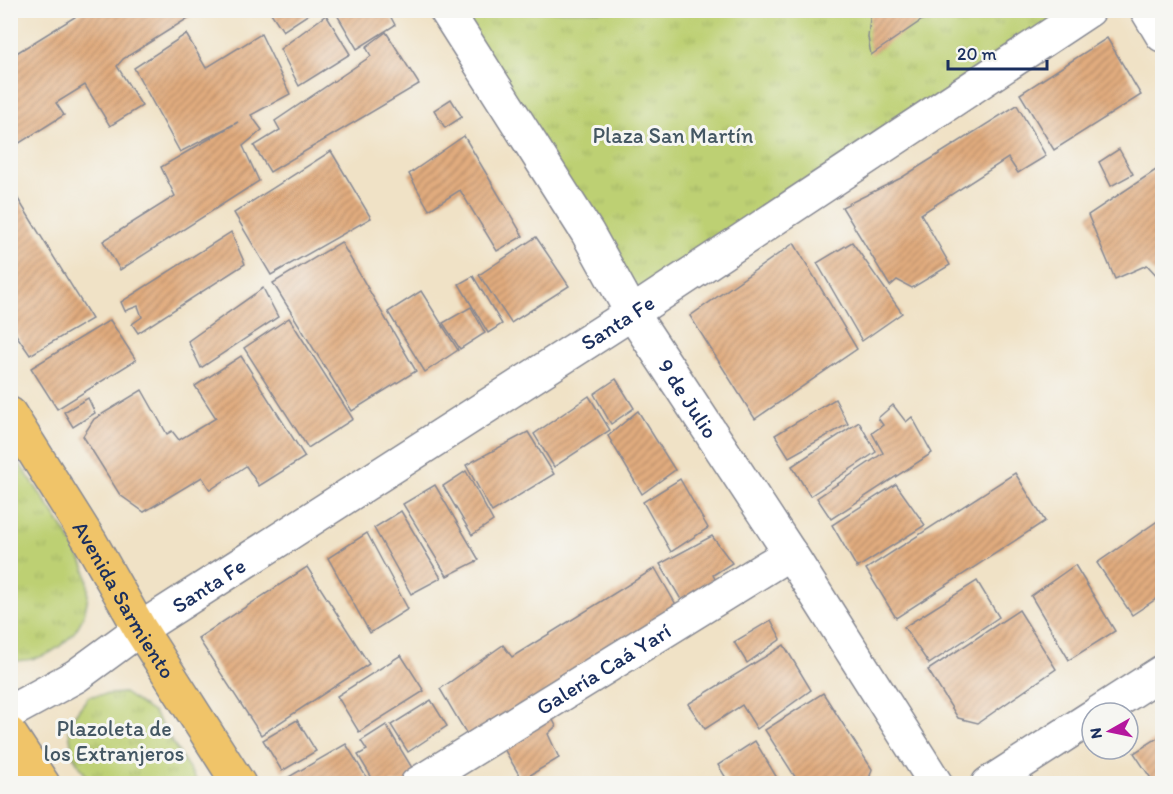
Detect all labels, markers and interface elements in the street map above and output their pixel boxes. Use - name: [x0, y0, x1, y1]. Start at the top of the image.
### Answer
- scale bar: [948, 33, 1047, 71]
- text: 20 m: [957, 43, 997, 65]
- park label: Plaza San Martín: [593, 122, 754, 149]
- street label: Santa Fe: [575, 289, 659, 356]
- street label: 9 de Julio: [652, 354, 724, 443]
- street label: Avenida Sarmiento: [67, 516, 182, 684]
- street label: Santa Fe: [167, 551, 250, 619]
- street label: Galería Caá Yarí: [531, 617, 676, 721]
- north arrow: [1080, 701, 1140, 761]
- park label: Plazoleta de los Extranjeros: [43, 715, 185, 767]
- text: N: [1085, 726, 1106, 740]

